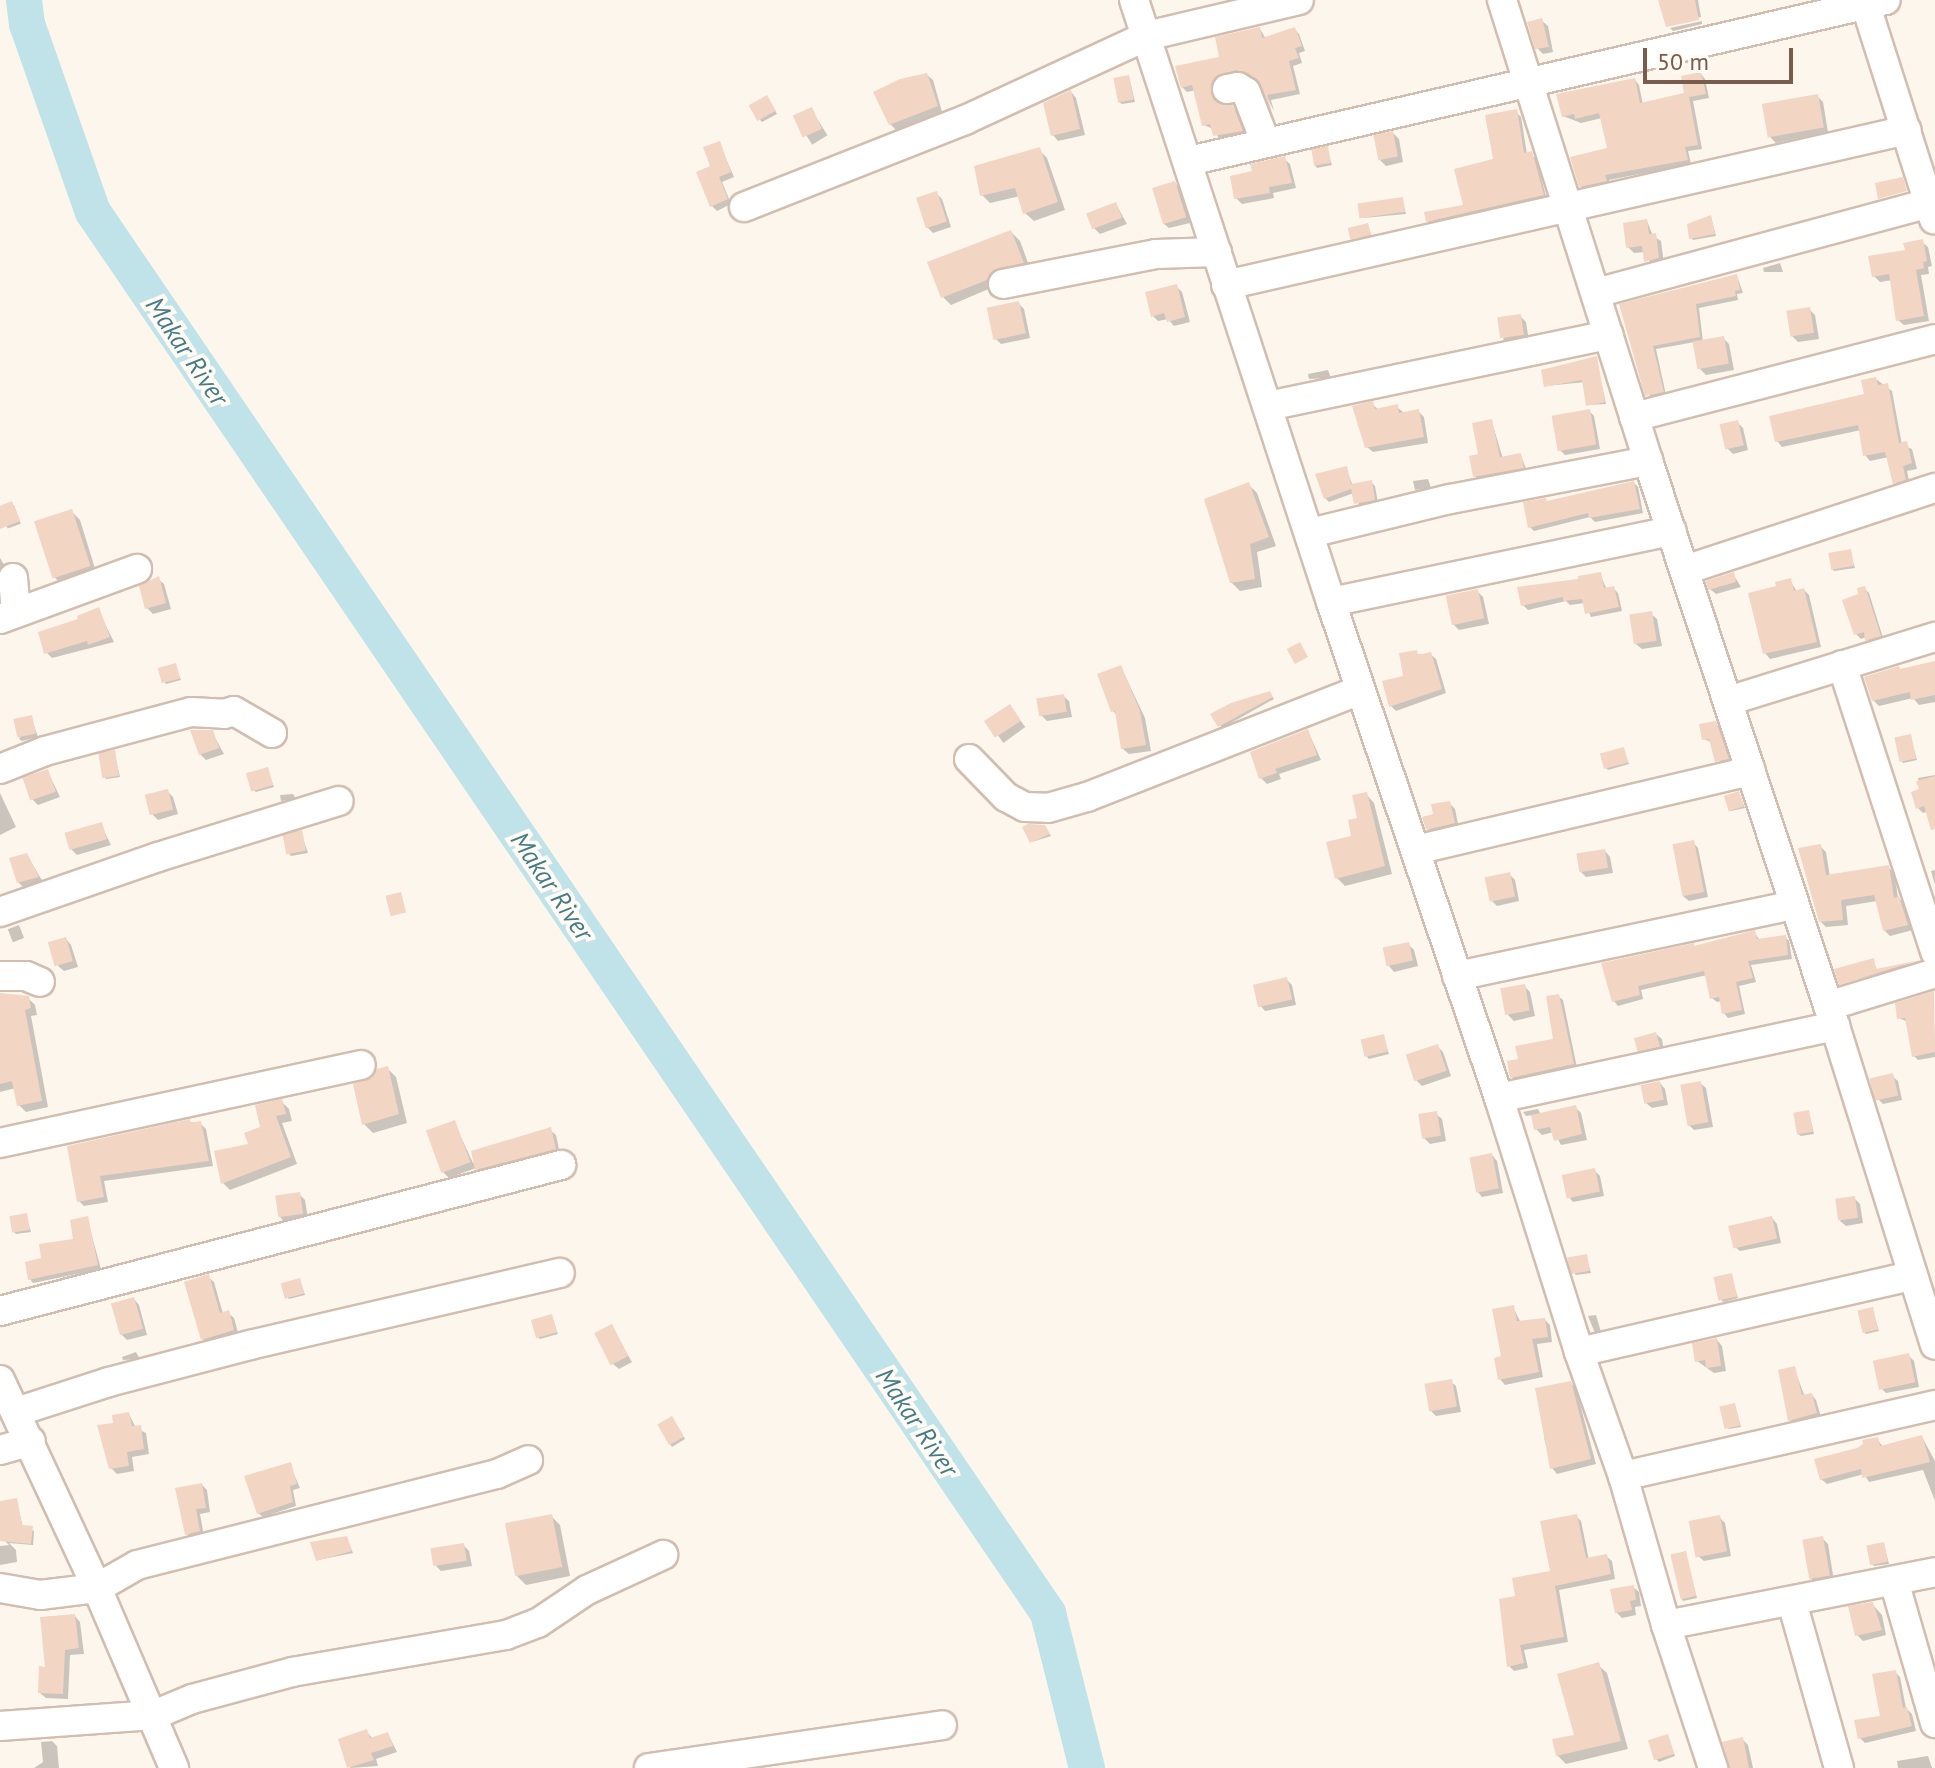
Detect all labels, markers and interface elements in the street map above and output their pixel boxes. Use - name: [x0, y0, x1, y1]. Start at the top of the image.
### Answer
- scale bar: [1647, 32, 1797, 82]
- text: 50 m: [1657, 46, 1709, 77]
- water label: Makar River: [139, 291, 235, 411]
- water label: Makar River: [504, 826, 600, 946]
- water label: Makar River: [869, 1362, 965, 1482]

